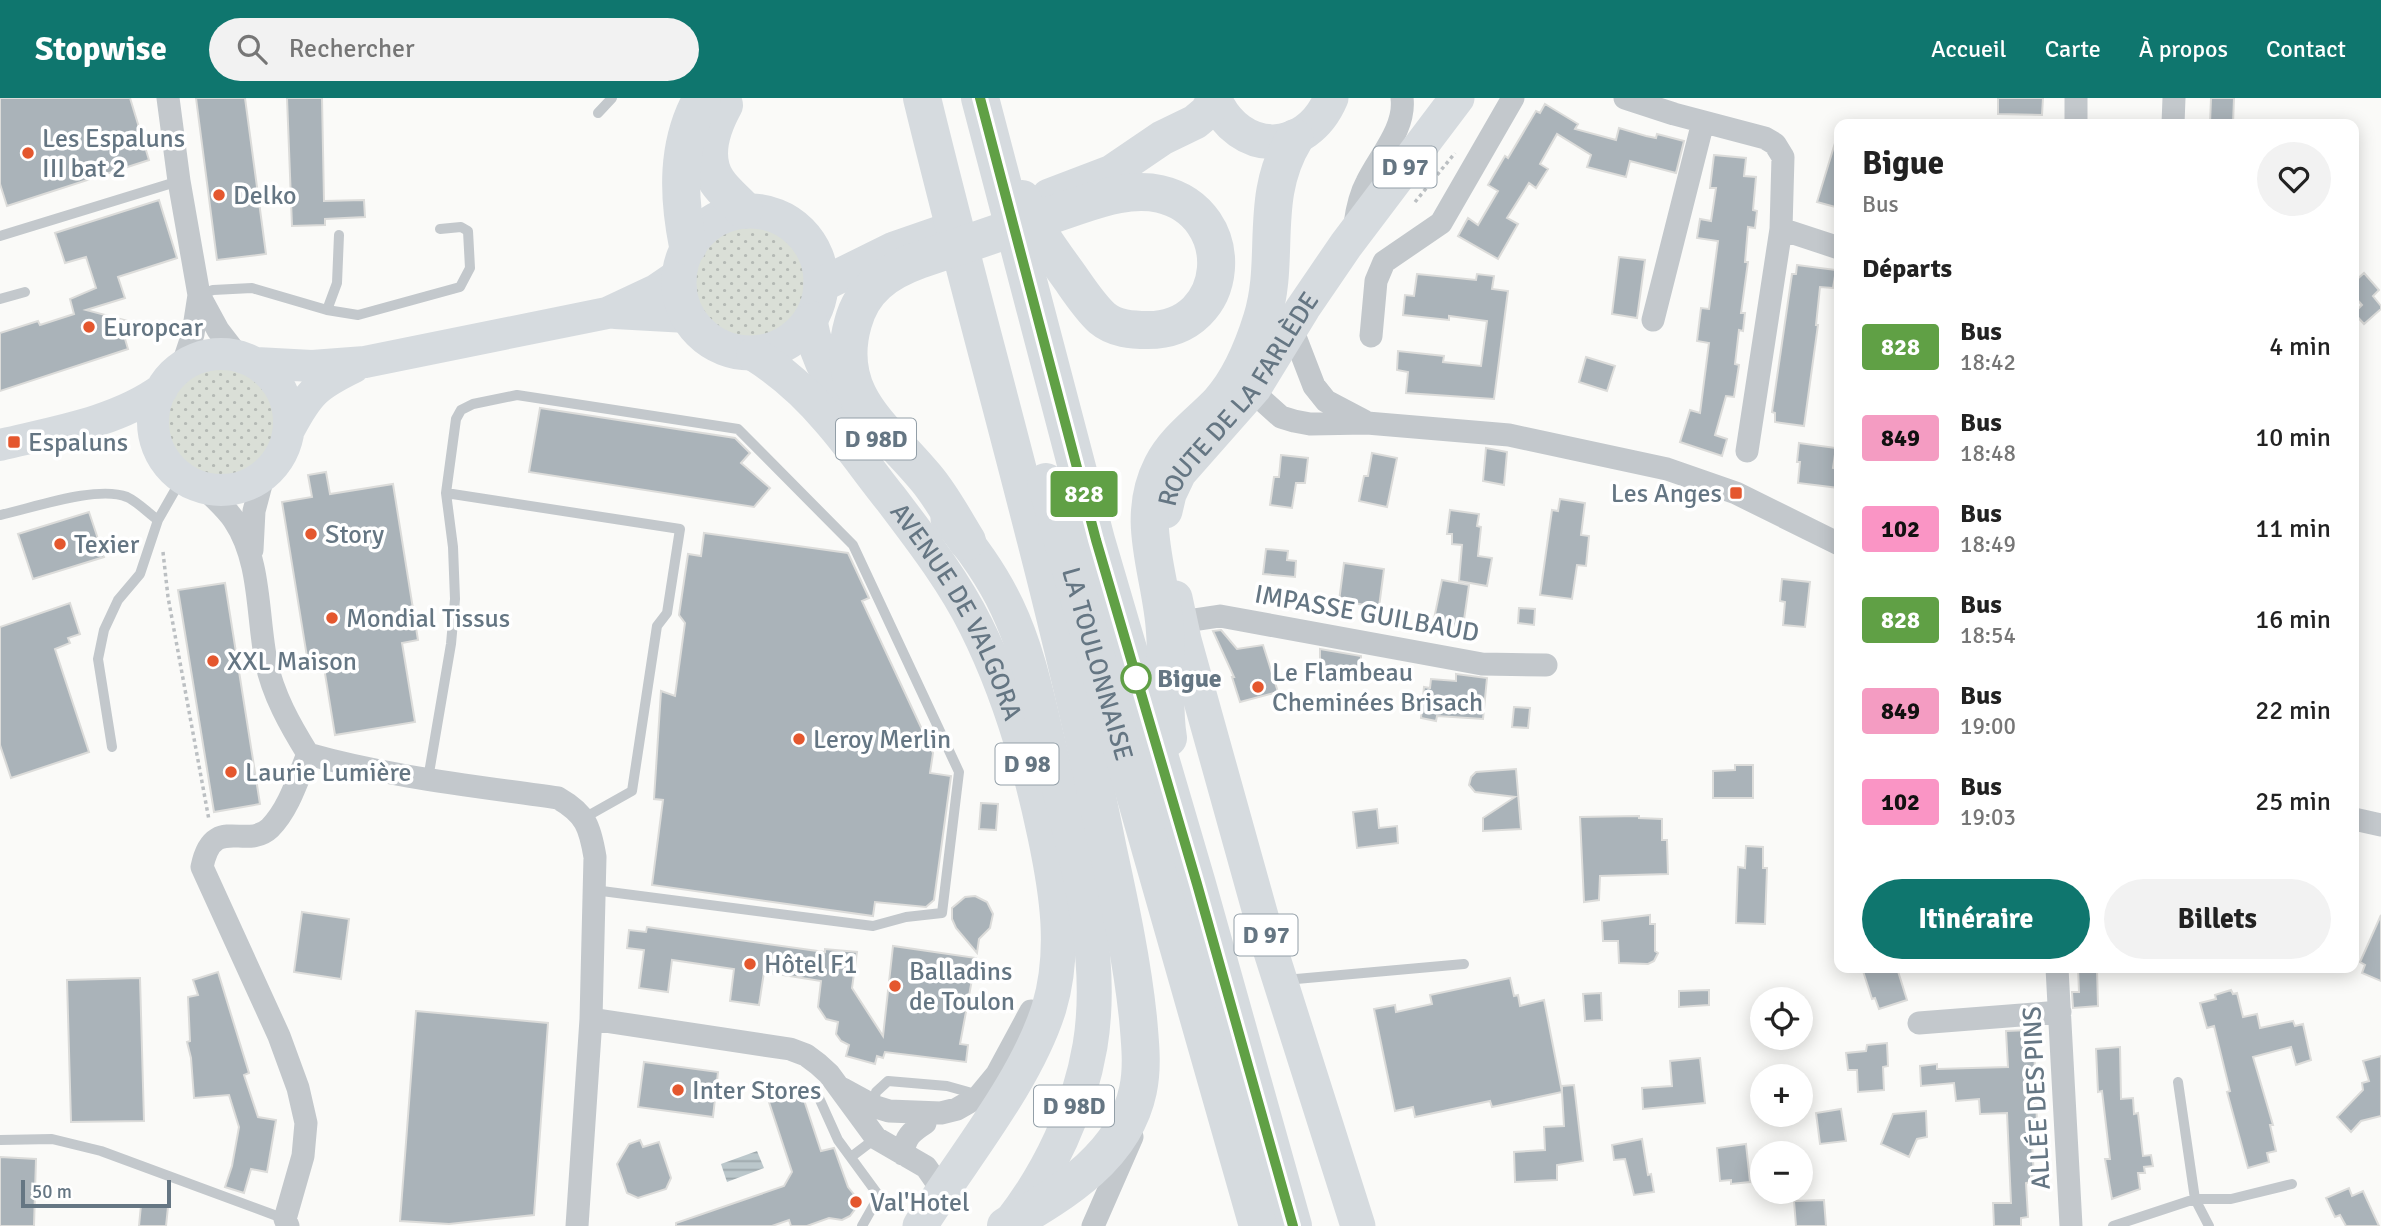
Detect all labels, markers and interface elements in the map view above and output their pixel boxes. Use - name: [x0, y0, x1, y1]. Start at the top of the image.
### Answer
- search box: [209, 18, 699, 81]
- text: Stopwise: [35, 29, 167, 70]
- icon: search: [233, 30, 271, 68]
- text: Rechercher: [289, 33, 415, 65]
- text: Accueil: [1931, 34, 2007, 64]
- text: Carte: [2045, 34, 2101, 64]
- text: À propos: [2139, 34, 2228, 64]
- text: Contact: [2266, 34, 2346, 64]
- place label: Les Espaluns III bat 2: [42, 123, 185, 185]
- button: heart: [2257, 142, 2331, 216]
- text: Bigue: [1862, 143, 1944, 184]
- marker: Les Espaluns III bat 2: [20, 145, 36, 161]
- road number: D 97: [1374, 146, 1436, 188]
- place label: Delko: [233, 180, 297, 212]
- marker: Delko: [211, 187, 227, 203]
- text: Bus: [1862, 190, 1899, 219]
- text: Départs: [1862, 253, 1952, 285]
- street label: ROUTE DE LA FARLÈDE: [1152, 286, 1326, 509]
- place label: Europcar: [103, 312, 203, 344]
- text: Bus: [1960, 316, 2002, 348]
- marker: Europcar: [81, 319, 97, 335]
- text: 4 min: [2269, 331, 2331, 363]
- text: 828: [1881, 332, 1920, 362]
- text: 18:42: [1960, 348, 2016, 377]
- text: Bus: [1960, 407, 2002, 439]
- road number: D 98D: [836, 418, 916, 460]
- text: 10 min: [2255, 422, 2331, 454]
- text: 849: [1881, 423, 1920, 453]
- place label: Espaluns: [28, 427, 128, 459]
- marker: Espaluns: [6, 434, 22, 450]
- text: 18:48: [1960, 439, 2016, 468]
- line badge: 828: [1044, 471, 1124, 517]
- place label: Les Anges: [1611, 478, 1722, 510]
- text: 828: [1065, 479, 1103, 509]
- marker: Les Anges: [1728, 485, 1744, 501]
- street label: AVENUE DE VALGORA: [883, 497, 1028, 725]
- text: Bus: [1960, 498, 2002, 530]
- text: 11 min: [2255, 513, 2331, 545]
- text: 102: [1881, 514, 1920, 544]
- place label: Story: [325, 519, 384, 551]
- marker: Story: [303, 526, 319, 542]
- place label: Texier: [74, 529, 140, 561]
- text: 18:49: [1960, 530, 2016, 559]
- marker: Texier: [52, 536, 68, 552]
- street label: LA TOULONNAISE: [1054, 564, 1140, 764]
- street label: IMPASSE GUILBAUD: [1252, 578, 1482, 649]
- text: Bus: [1960, 589, 2002, 621]
- place label: Mondial Tissus: [346, 603, 510, 635]
- text: 16 min: [2255, 604, 2331, 636]
- text: 828: [1881, 605, 1920, 635]
- marker: Mondial Tissus: [324, 610, 340, 626]
- text: 18:54: [1960, 621, 2016, 650]
- place label: XXL Maison: [227, 646, 357, 678]
- marker: XXL Maison: [205, 653, 221, 669]
- place label: Le Flambeau Cheminées Brisach: [1272, 657, 1483, 719]
- marker: Bigue: [1121, 663, 1151, 693]
- place label: Bigue: [1157, 663, 1222, 695]
- marker: Le Flambeau Cheminées Brisach: [1250, 679, 1266, 695]
- text: Bus: [1960, 680, 2002, 712]
- text: 22 min: [2255, 695, 2331, 727]
- text: 849: [1881, 696, 1920, 726]
- text: 19:00: [1960, 712, 2016, 741]
- place label: Leroy Merlin: [813, 724, 951, 756]
- marker: Leroy Merlin: [791, 731, 807, 747]
- road number: D 98: [996, 744, 1058, 784]
- place label: Laurie Lumière: [245, 757, 412, 789]
- marker: Laurie Lumière: [223, 764, 239, 780]
- text: Bus: [1960, 771, 2002, 803]
- text: 25 min: [2255, 786, 2331, 818]
- text: 102: [1881, 787, 1920, 817]
- text: 19:03: [1960, 803, 2016, 832]
- button: Itinéraire: [1862, 879, 2090, 959]
- button: Billets: [2104, 879, 2331, 959]
- road number: D 97: [1234, 914, 1298, 956]
- place label: Hôtel F1: [764, 949, 858, 981]
- marker: Hôtel F1: [742, 956, 758, 972]
- place label: Balladins de Toulon: [909, 956, 1015, 1018]
- marker: Balladins de Toulon: [887, 978, 903, 994]
- map controls: [1750, 987, 1813, 1204]
- button: locate: [1750, 987, 1813, 1050]
- street label: ALLÉE DES PINS: [2016, 1005, 2058, 1191]
- button: +: [1750, 1064, 1813, 1127]
- place label: Inter Stores: [692, 1075, 821, 1107]
- marker: Inter Stores: [670, 1082, 686, 1098]
- road number: D 98D: [1034, 1086, 1114, 1126]
- button: −: [1750, 1141, 1813, 1204]
- scale bar: [21, 1177, 172, 1209]
- text: 50 m: [32, 1180, 72, 1204]
- place label: Val'Hotel: [870, 1187, 970, 1219]
- marker: Val'Hotel: [848, 1194, 864, 1210]

